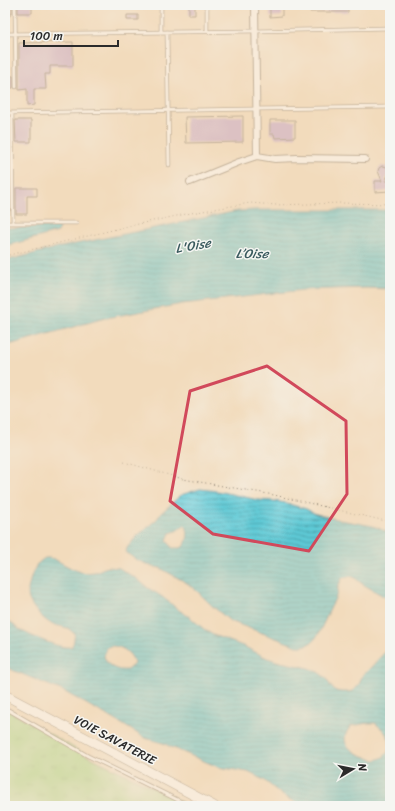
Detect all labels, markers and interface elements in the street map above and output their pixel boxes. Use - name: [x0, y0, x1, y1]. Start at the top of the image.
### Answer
- scale bar: [24, 22, 118, 48]
- text: 100 m: [30, 25, 63, 47]
- water label: L'Oise: [174, 231, 214, 260]
- water label: L’Oise: [236, 242, 270, 265]
- street label: VOIE SAVATERIE: [70, 709, 161, 772]
- north arrow: [333, 749, 373, 789]
- text: N: [352, 761, 372, 773]

